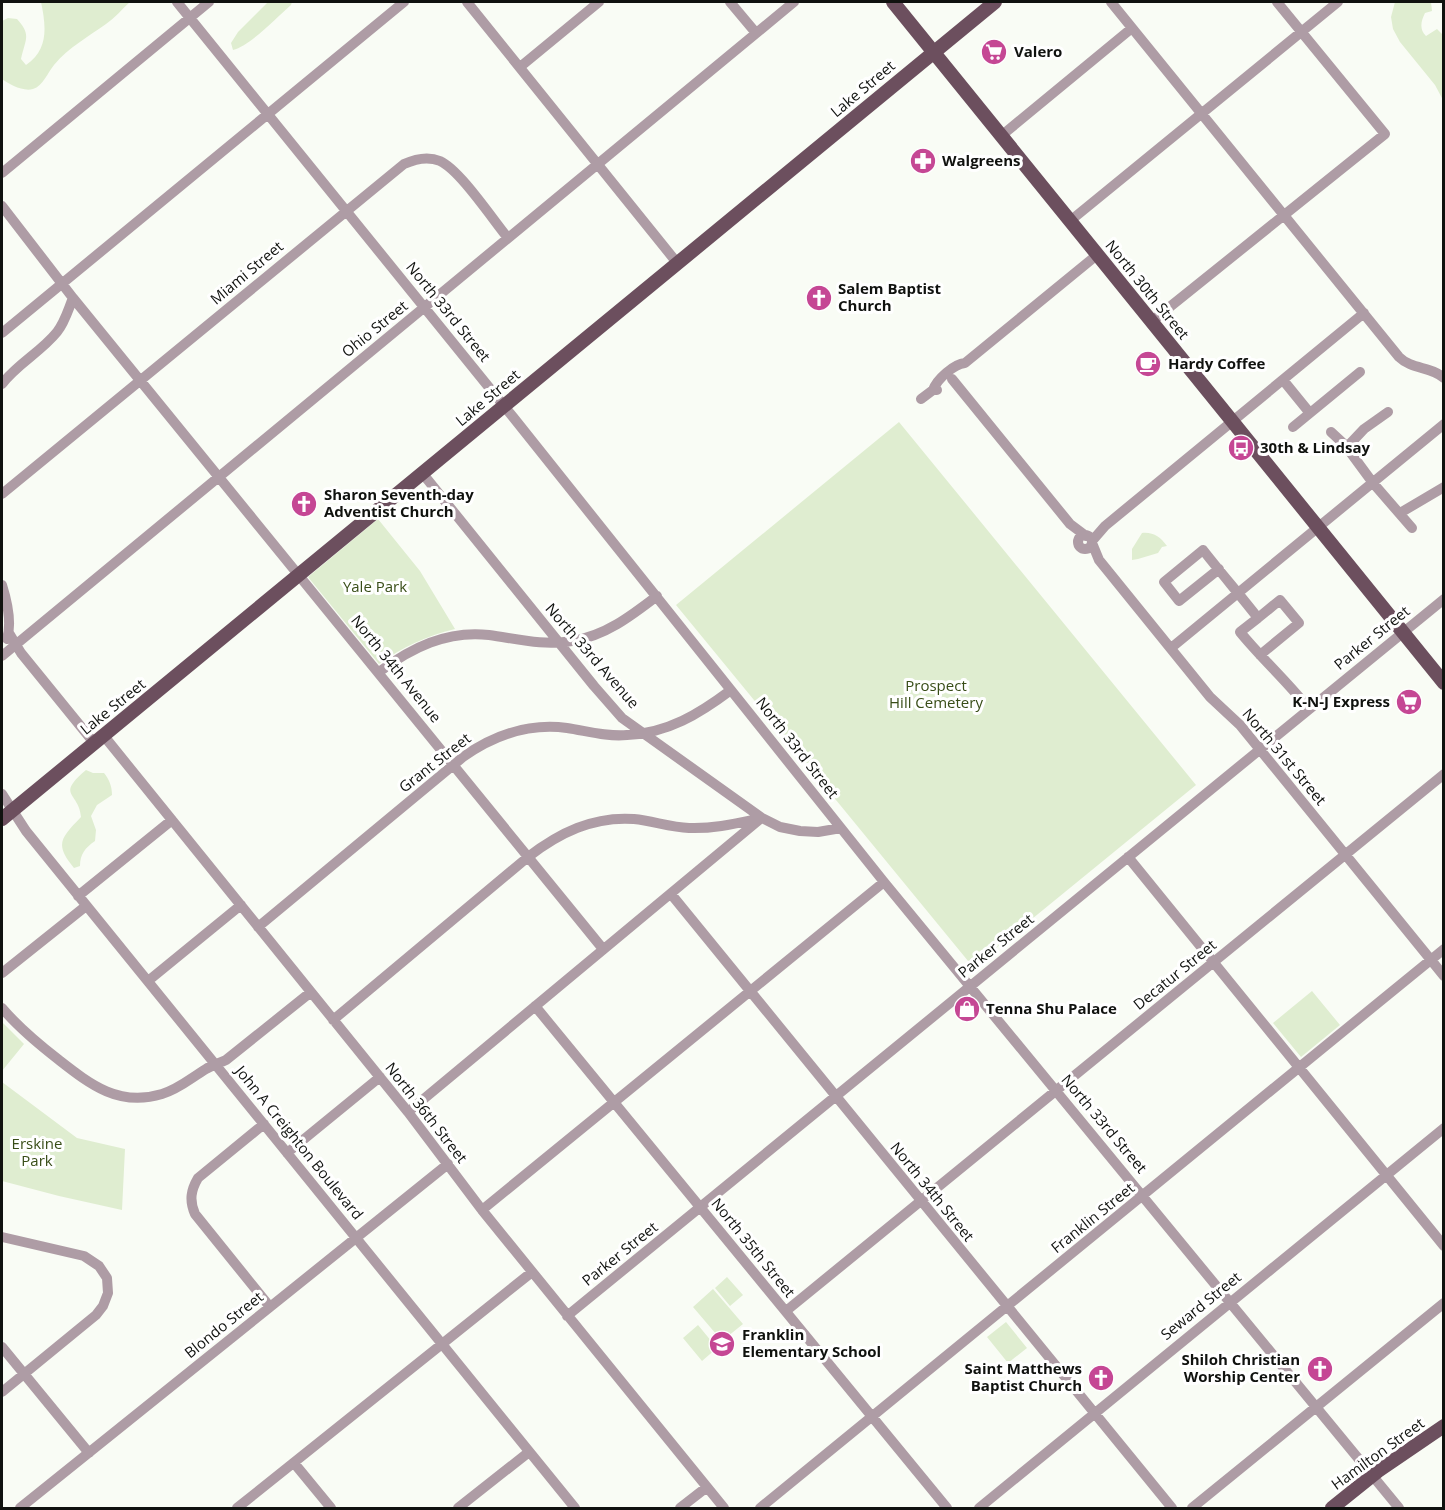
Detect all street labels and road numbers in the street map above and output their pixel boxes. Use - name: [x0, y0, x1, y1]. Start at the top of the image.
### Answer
- street label: Lake Street: [826, 55, 899, 121]
- street label: Miami Street: [206, 236, 287, 309]
- street label: North 30th Street: [1101, 236, 1194, 343]
- street label: North 33rd Street: [402, 257, 495, 366]
- street label: Ohio Street: [337, 295, 412, 361]
- street label: Lake Street: [451, 364, 524, 430]
- street label: North 33rd Avenue: [541, 598, 644, 712]
- street label: Parker Street: [1329, 601, 1413, 674]
- street label: North 34th Avenue: [347, 611, 446, 726]
- street label: Lake Street: [76, 674, 149, 739]
- street label: North 33rd Street: [752, 693, 844, 802]
- street label: North 31st Street: [1238, 704, 1331, 809]
- street label: Grant Street: [394, 728, 474, 796]
- street label: Parker Street: [953, 909, 1037, 982]
- street label: Decatur Street: [1129, 935, 1220, 1014]
- street label: North 36th Street: [381, 1058, 472, 1167]
- street label: John A Creighton Boulevard: [230, 1060, 368, 1224]
- street label: North 33rd Street: [1058, 1070, 1152, 1177]
- street label: North 34th Street: [886, 1138, 979, 1245]
- street label: Franklin Street: [1046, 1177, 1138, 1257]
- street label: North 35th Street: [707, 1194, 800, 1301]
- street label: Parker Street: [577, 1217, 661, 1290]
- street label: Seward Street: [1156, 1267, 1245, 1344]
- street label: Blondo Street: [180, 1286, 267, 1362]
- street label: Hamilton Street: [1327, 1413, 1428, 1494]

